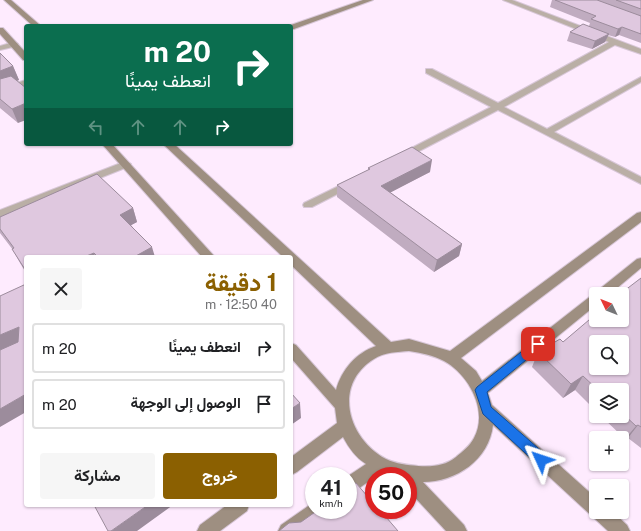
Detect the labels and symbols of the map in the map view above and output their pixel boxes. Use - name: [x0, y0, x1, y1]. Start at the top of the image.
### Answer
- north arrow: [589, 287, 629, 327]
- pin: [521, 327, 555, 361]
- position arrow: [520, 439, 562, 481]
- speed limit sign: 50: [365, 467, 417, 519]

